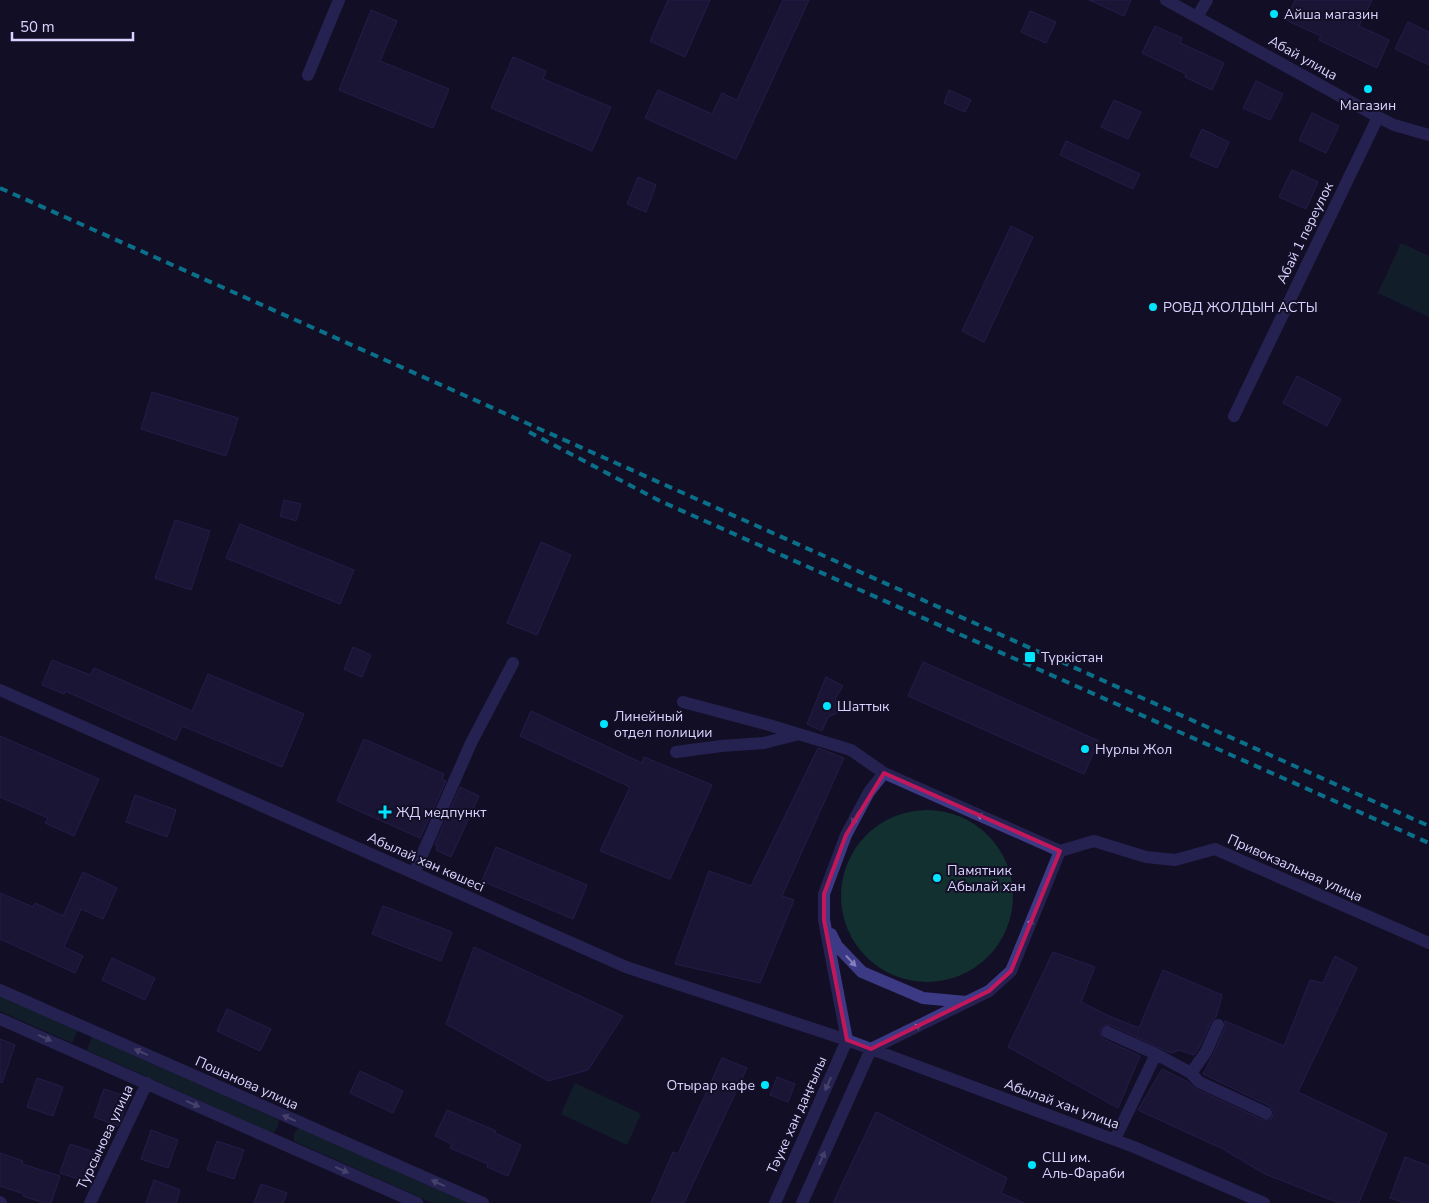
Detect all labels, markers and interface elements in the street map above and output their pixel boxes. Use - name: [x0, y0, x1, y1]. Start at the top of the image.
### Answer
- place label: Айша магазин: [1284, 5, 1378, 24]
- marker: Айша магазин: [1268, 8, 1280, 20]
- scale bar: [12, 10, 134, 42]
- text: 50 m: [20, 17, 55, 37]
- street label: Абай улица: [1265, 31, 1341, 85]
- marker: Магазин: [1362, 83, 1374, 95]
- place label: Магазин: [1340, 96, 1396, 115]
- street label: Абай 1 переулок: [1272, 178, 1338, 287]
- place label: РОВД ЖОЛДЫН АСТЫ: [1163, 298, 1318, 317]
- marker: РОВД ЖОЛДЫН АСТЫ: [1147, 301, 1159, 313]
- place label: Түркістан: [1041, 648, 1103, 667]
- marker: Түркістан: [1023, 650, 1037, 664]
- place label: Шаттык: [837, 697, 890, 716]
- marker: Шаттык: [821, 700, 833, 712]
- place label: Линейный отдел полиции: [614, 707, 713, 742]
- marker: Линейный отдел полиции: [598, 718, 610, 730]
- place label: Нурлы Жол: [1095, 740, 1172, 759]
- marker: Нурлы Жол: [1079, 743, 1091, 755]
- place label: ЖД медпункт: [396, 803, 487, 822]
- marker: ЖД медпункт: [378, 805, 392, 819]
- one-way arrow: [851, 811, 860, 824]
- one-way arrow: [976, 813, 990, 821]
- street label: Абылай хан көшесі: [364, 828, 488, 896]
- street label: Привокзальная улица: [1224, 830, 1366, 906]
- place label: Памятник Абылай хан: [947, 861, 1026, 896]
- marker: Памятник Абылай хан: [931, 872, 943, 884]
- one-way arrow: [1026, 917, 1034, 932]
- one-way arrow: [845, 954, 857, 966]
- one-way arrow: [908, 1023, 922, 1031]
- one-way arrow: [38, 1035, 52, 1043]
- one-way arrow: [134, 1047, 148, 1055]
- street label: Пошанова улица: [192, 1052, 302, 1114]
- street label: Тәуке хан даңғылы: [763, 1053, 831, 1177]
- street label: Абылай хан улица: [1002, 1074, 1122, 1134]
- place label: Отырар кафе: [666, 1076, 755, 1095]
- one-way arrow: [823, 1077, 831, 1091]
- marker: Отырар кафе: [759, 1079, 771, 1091]
- street label: Турсынова улица: [72, 1081, 138, 1193]
- one-way arrow: [186, 1100, 200, 1108]
- one-way arrow: [282, 1113, 296, 1121]
- place label: СШ им. Аль-Фараби: [1042, 1148, 1125, 1183]
- one-way arrow: [818, 1151, 827, 1166]
- marker: СШ им. Аль-Фараби: [1026, 1159, 1038, 1171]
- one-way arrow: [335, 1166, 349, 1174]
- one-way arrow: [431, 1179, 445, 1187]

